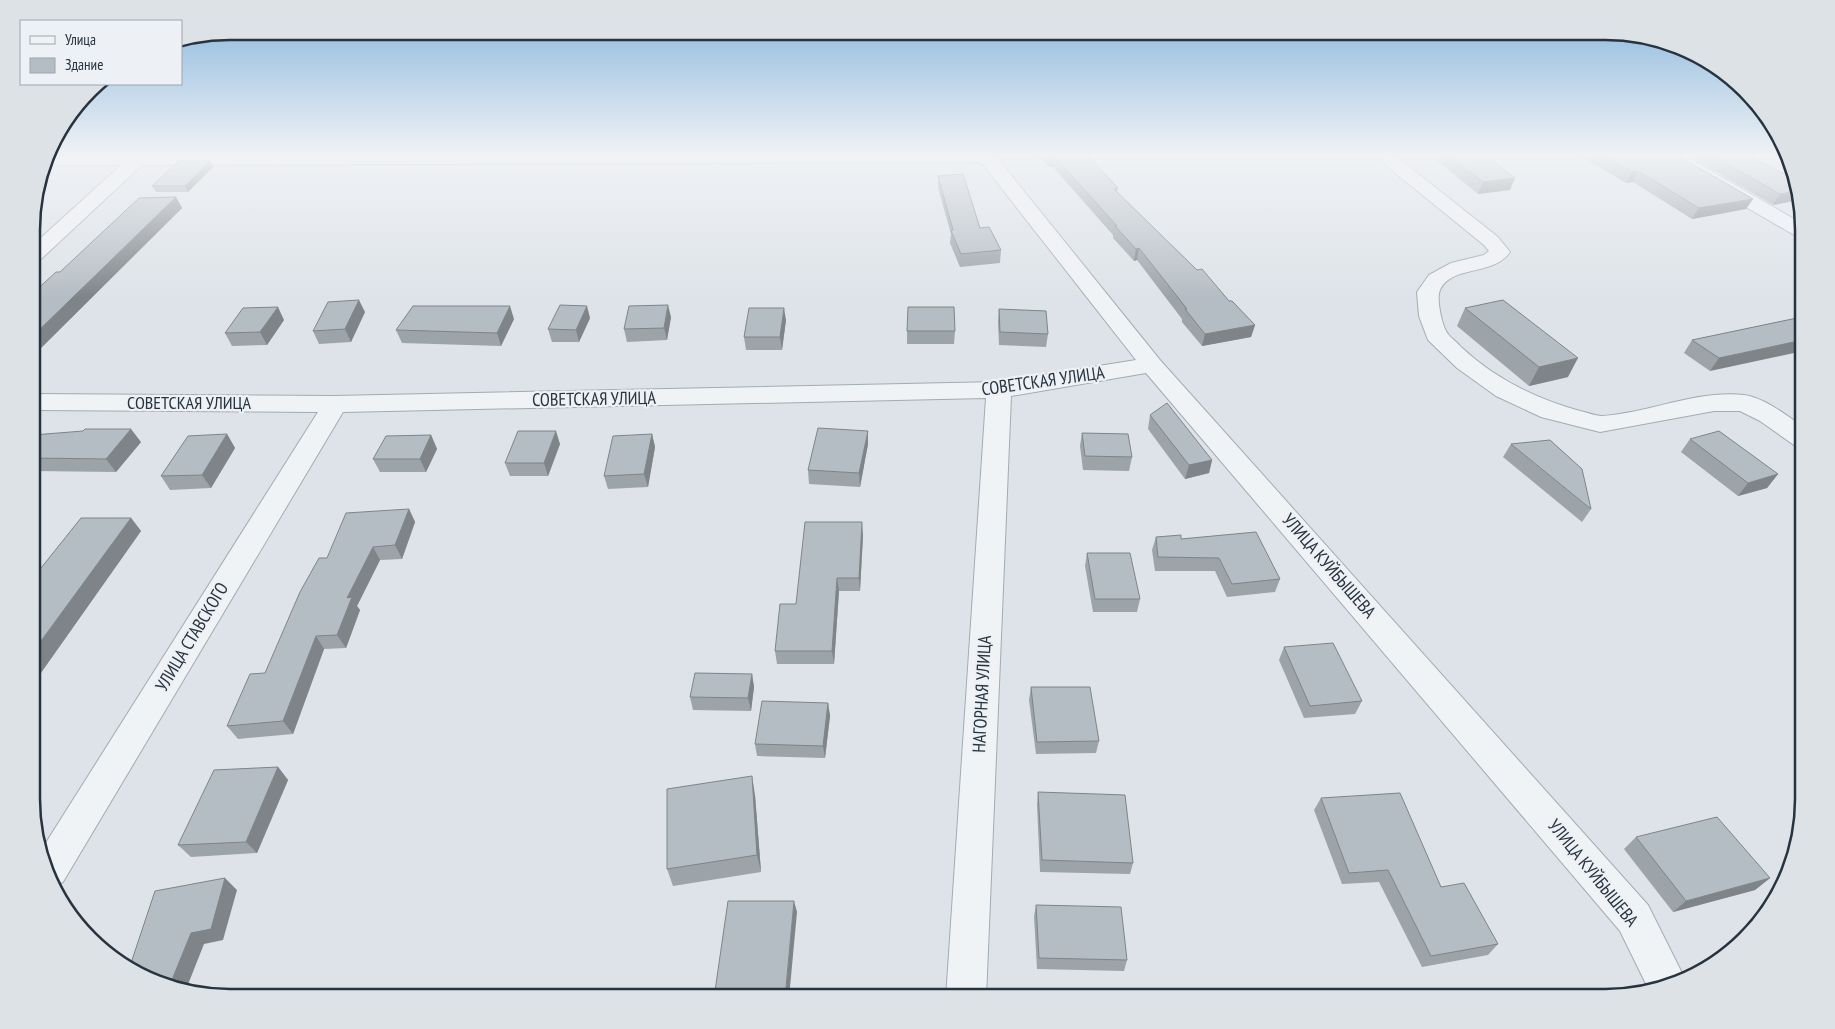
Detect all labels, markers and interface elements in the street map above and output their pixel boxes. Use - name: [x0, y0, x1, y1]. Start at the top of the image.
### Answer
- legend: [20, 20, 182, 85]
- text: Улица: [65, 30, 96, 49]
- text: Здание: [65, 55, 103, 74]
- street label: СОВЕТСКАЯ УЛИЦА: [980, 360, 1106, 401]
- street label: СОВЕТСКАЯ УЛИЦА: [532, 386, 657, 411]
- street label: СОВЕТСКАЯ УЛИЦА: [127, 391, 251, 414]
- street label: УЛИЦА КУЙБЫШЕВА: [1278, 509, 1381, 623]
- street label: УЛИЦА СТАВСКОГО: [150, 578, 233, 695]
- street label: НАГОРНАЯ УЛИЦА: [967, 634, 996, 753]
- street label: УЛИЦА КУЙБЫШЕВА: [1543, 814, 1644, 931]

